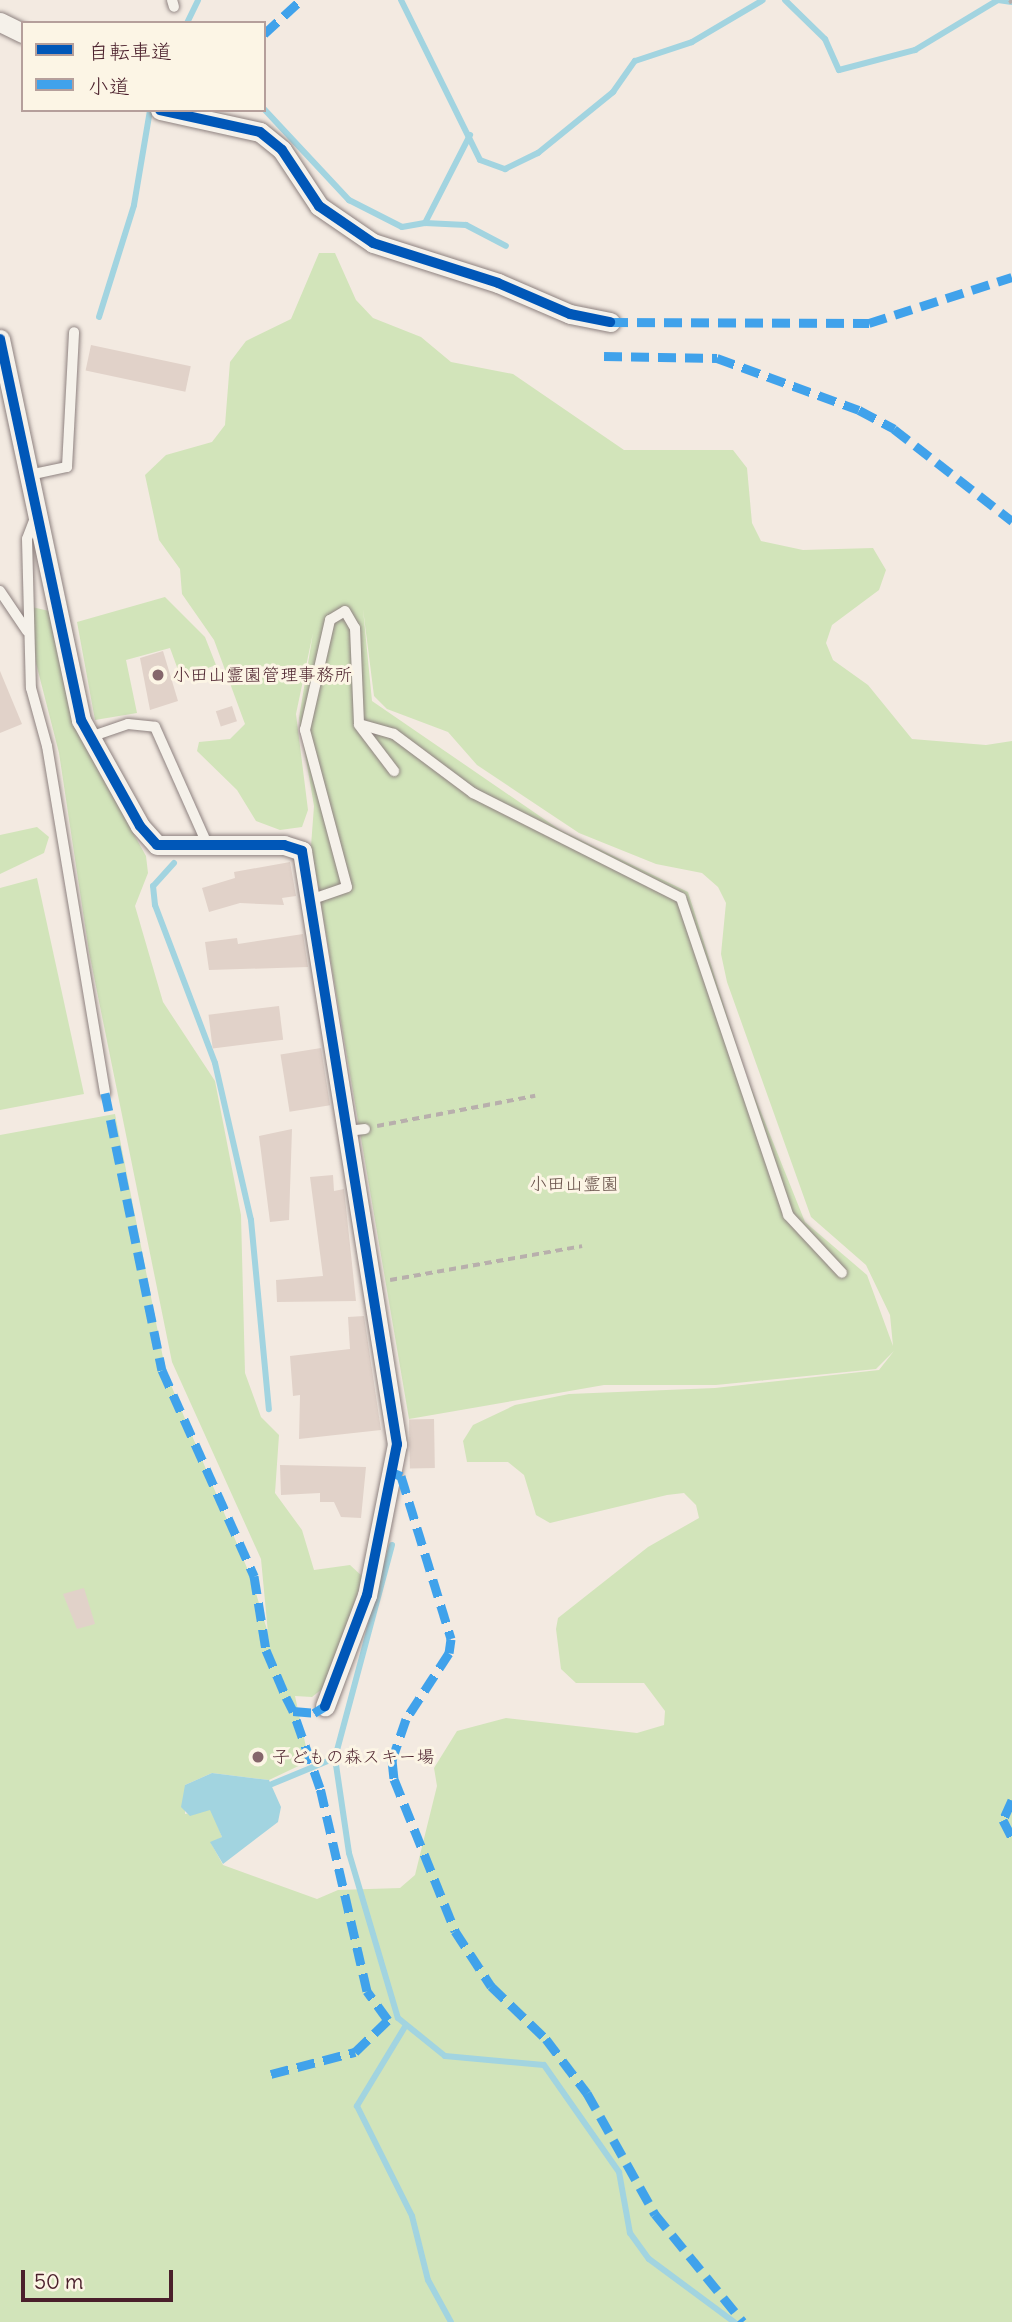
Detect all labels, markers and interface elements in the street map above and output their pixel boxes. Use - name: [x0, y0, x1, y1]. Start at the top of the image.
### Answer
- legend: [21, 21, 266, 112]
- text: 自転車道: [88, 38, 172, 65]
- text: 小道: [88, 73, 130, 100]
- place label: 小田山霊園管理事務所: [172, 664, 352, 686]
- marker: 小田山霊園管理事務所: [150, 667, 166, 683]
- park label: 小田山霊園: [529, 1173, 619, 1195]
- place label: 子どもの森スキー場: [272, 1746, 434, 1768]
- marker: 子どもの森スキー場: [250, 1749, 266, 1765]
- scale bar: [24, 2256, 177, 2300]
- text: 50 m: [34, 2268, 83, 2295]

